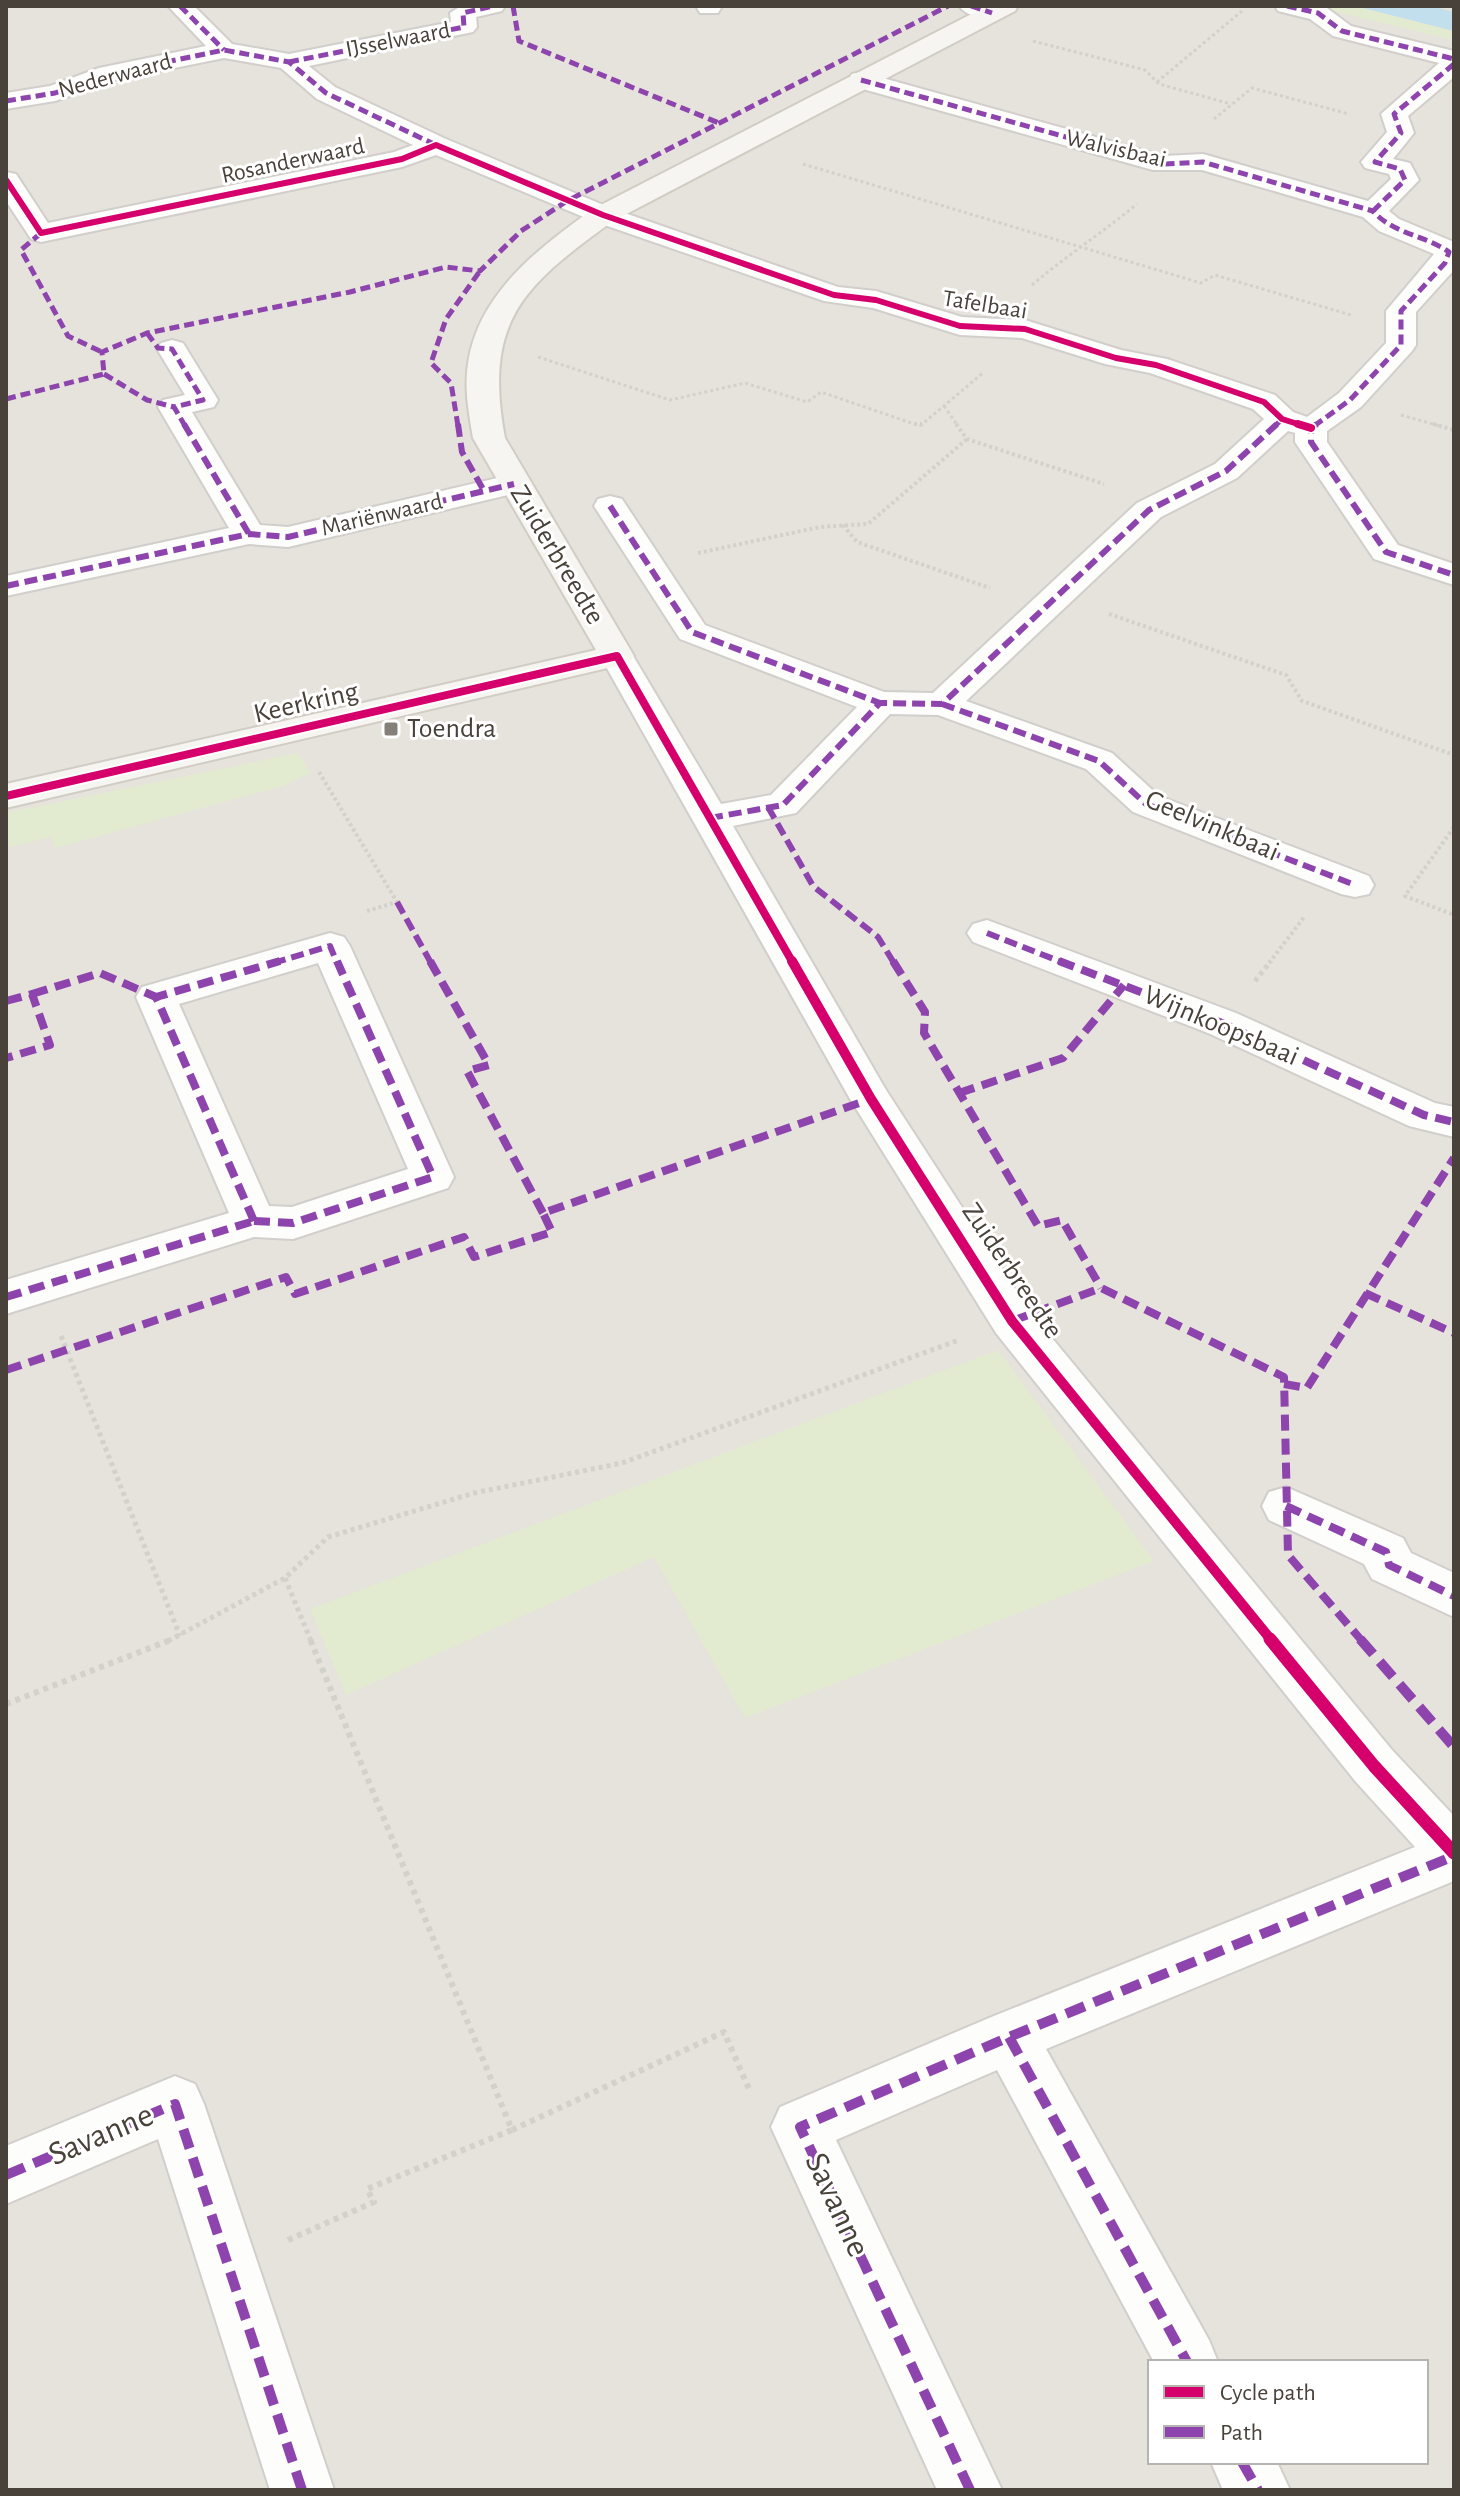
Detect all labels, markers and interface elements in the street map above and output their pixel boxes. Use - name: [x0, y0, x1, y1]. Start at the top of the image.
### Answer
- street label: IJsselwaard: [344, 18, 452, 62]
- street label: Nederwaard: [56, 49, 174, 103]
- street label: Walvisbaai: [1063, 126, 1169, 172]
- street label: Rosanderwaard: [219, 134, 367, 188]
- street label: Tafelbaai: [941, 286, 1029, 324]
- street label: Zuiderbreedte: [505, 481, 609, 629]
- street label: Mariënwaard: [319, 489, 445, 541]
- street label: Keerkring: [251, 677, 361, 729]
- place label: Toendra: [407, 715, 496, 743]
- marker: Toendra: [382, 720, 400, 738]
- street label: Geelvinkbaai: [1141, 785, 1283, 867]
- street label: Wijnkoopsbaai: [1140, 981, 1302, 1071]
- street label: Zuiderbreedte: [957, 1198, 1067, 1344]
- street label: Savanne: [44, 2098, 158, 2172]
- street label: Savanne: [798, 2148, 876, 2262]
- legend: [1148, 2360, 1428, 2464]
- text: Cycle path: [1220, 2381, 1316, 2405]
- text: Path: [1220, 2421, 1263, 2445]

